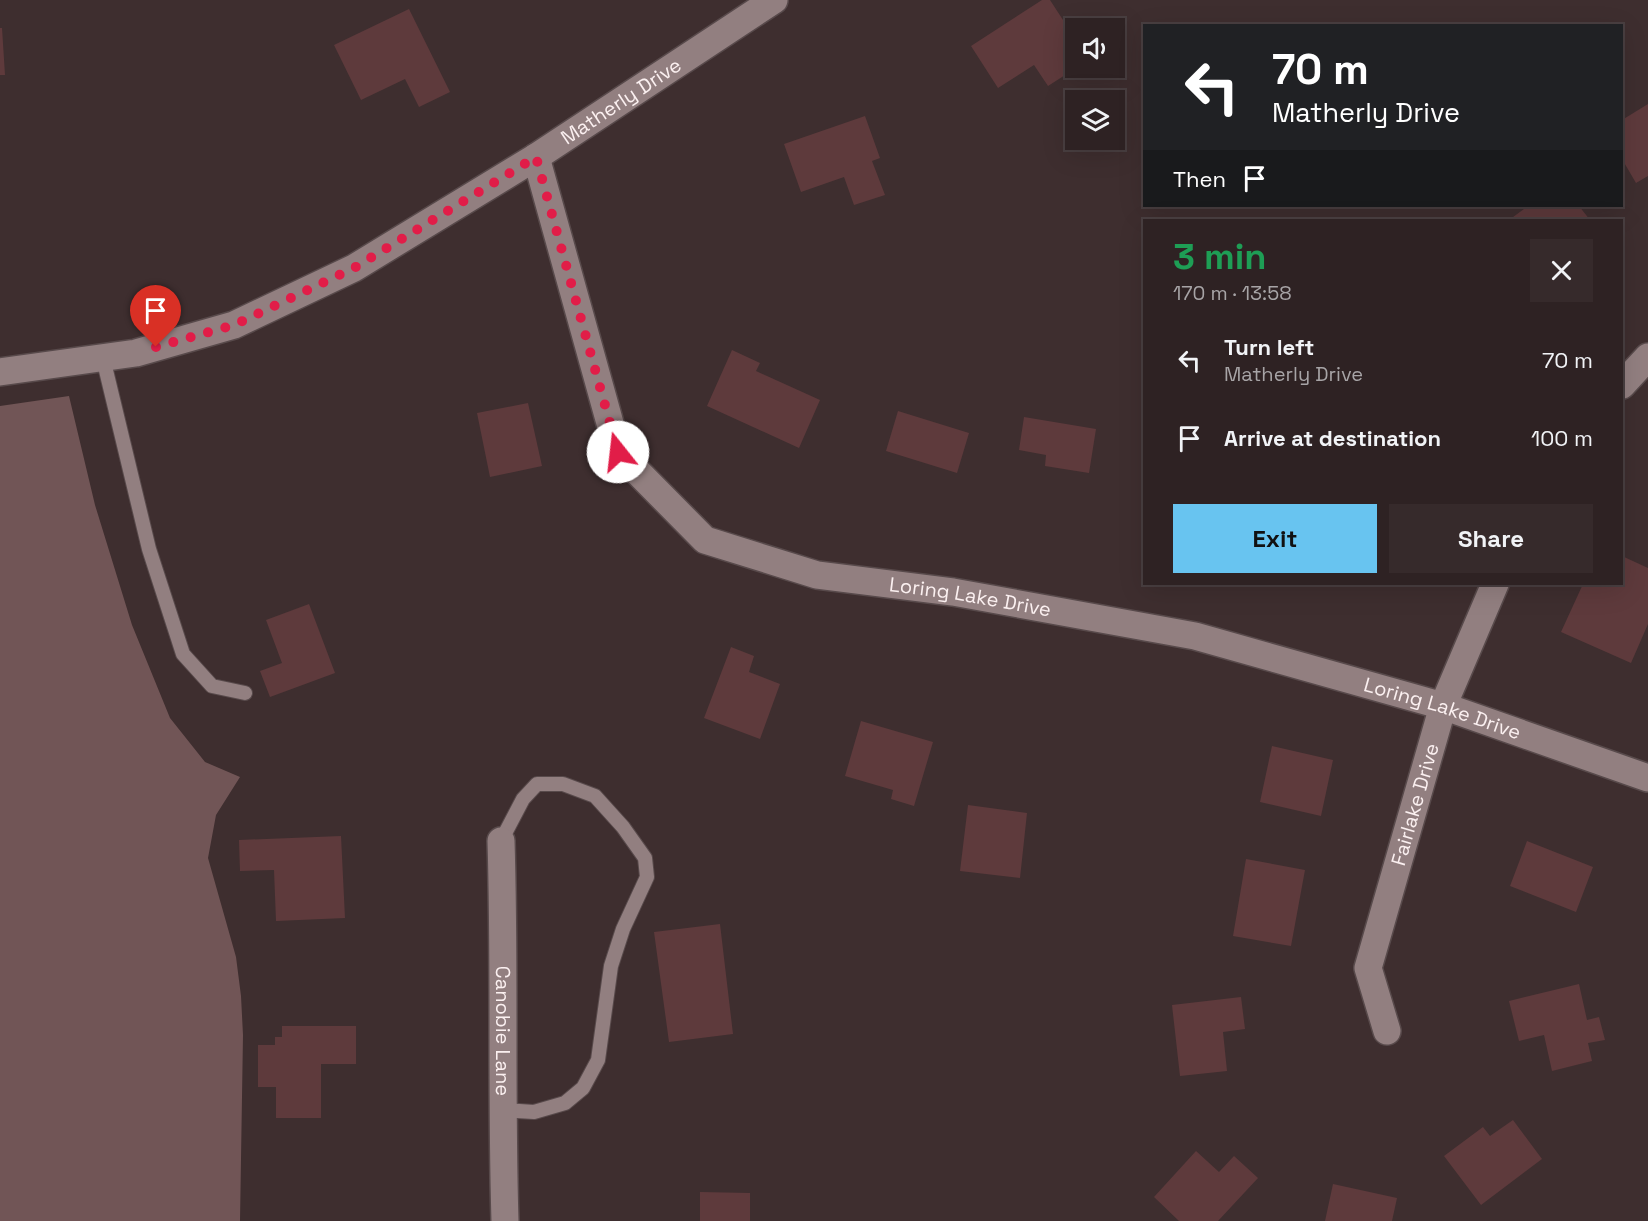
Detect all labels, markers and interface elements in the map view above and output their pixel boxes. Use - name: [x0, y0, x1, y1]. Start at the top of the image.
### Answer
- map controls: [1065, 18, 1125, 150]
- button: sound: [1065, 18, 1125, 78]
- text: 70 m: [1272, 43, 1369, 96]
- icon: left: [1173, 48, 1251, 126]
- street label: Matherly Drive: [556, 52, 686, 150]
- button: layers: [1065, 90, 1125, 150]
- text: Matherly Drive: [1272, 95, 1460, 130]
- icon: arrive: [1238, 162, 1271, 195]
- text: Then: [1173, 165, 1226, 193]
- text: 3 min: [1173, 234, 1267, 280]
- button: close: [1530, 239, 1593, 302]
- text: 170 m · 13:58: [1173, 280, 1292, 306]
- pin: [130, 285, 181, 347]
- icon: arrive: [139, 294, 172, 327]
- text: Turn left: [1224, 333, 1314, 361]
- icon: left: [1173, 344, 1206, 377]
- text: 70 m: [1542, 346, 1593, 374]
- text: Matherly Drive: [1224, 361, 1363, 387]
- position arrow: [586, 420, 650, 484]
- icon: arrive: [1173, 422, 1206, 455]
- text: Arrive at destination: [1224, 424, 1441, 452]
- text: 100 m: [1531, 424, 1593, 452]
- button: Exit: [1173, 504, 1377, 573]
- button: Share: [1389, 504, 1593, 573]
- street label: Loring Lake Drive: [888, 571, 1053, 623]
- street label: Loring Lake Drive: [1361, 671, 1524, 745]
- street label: Fairlake Drive: [1385, 740, 1445, 869]
- street label: Canobie Lane: [490, 966, 516, 1096]

